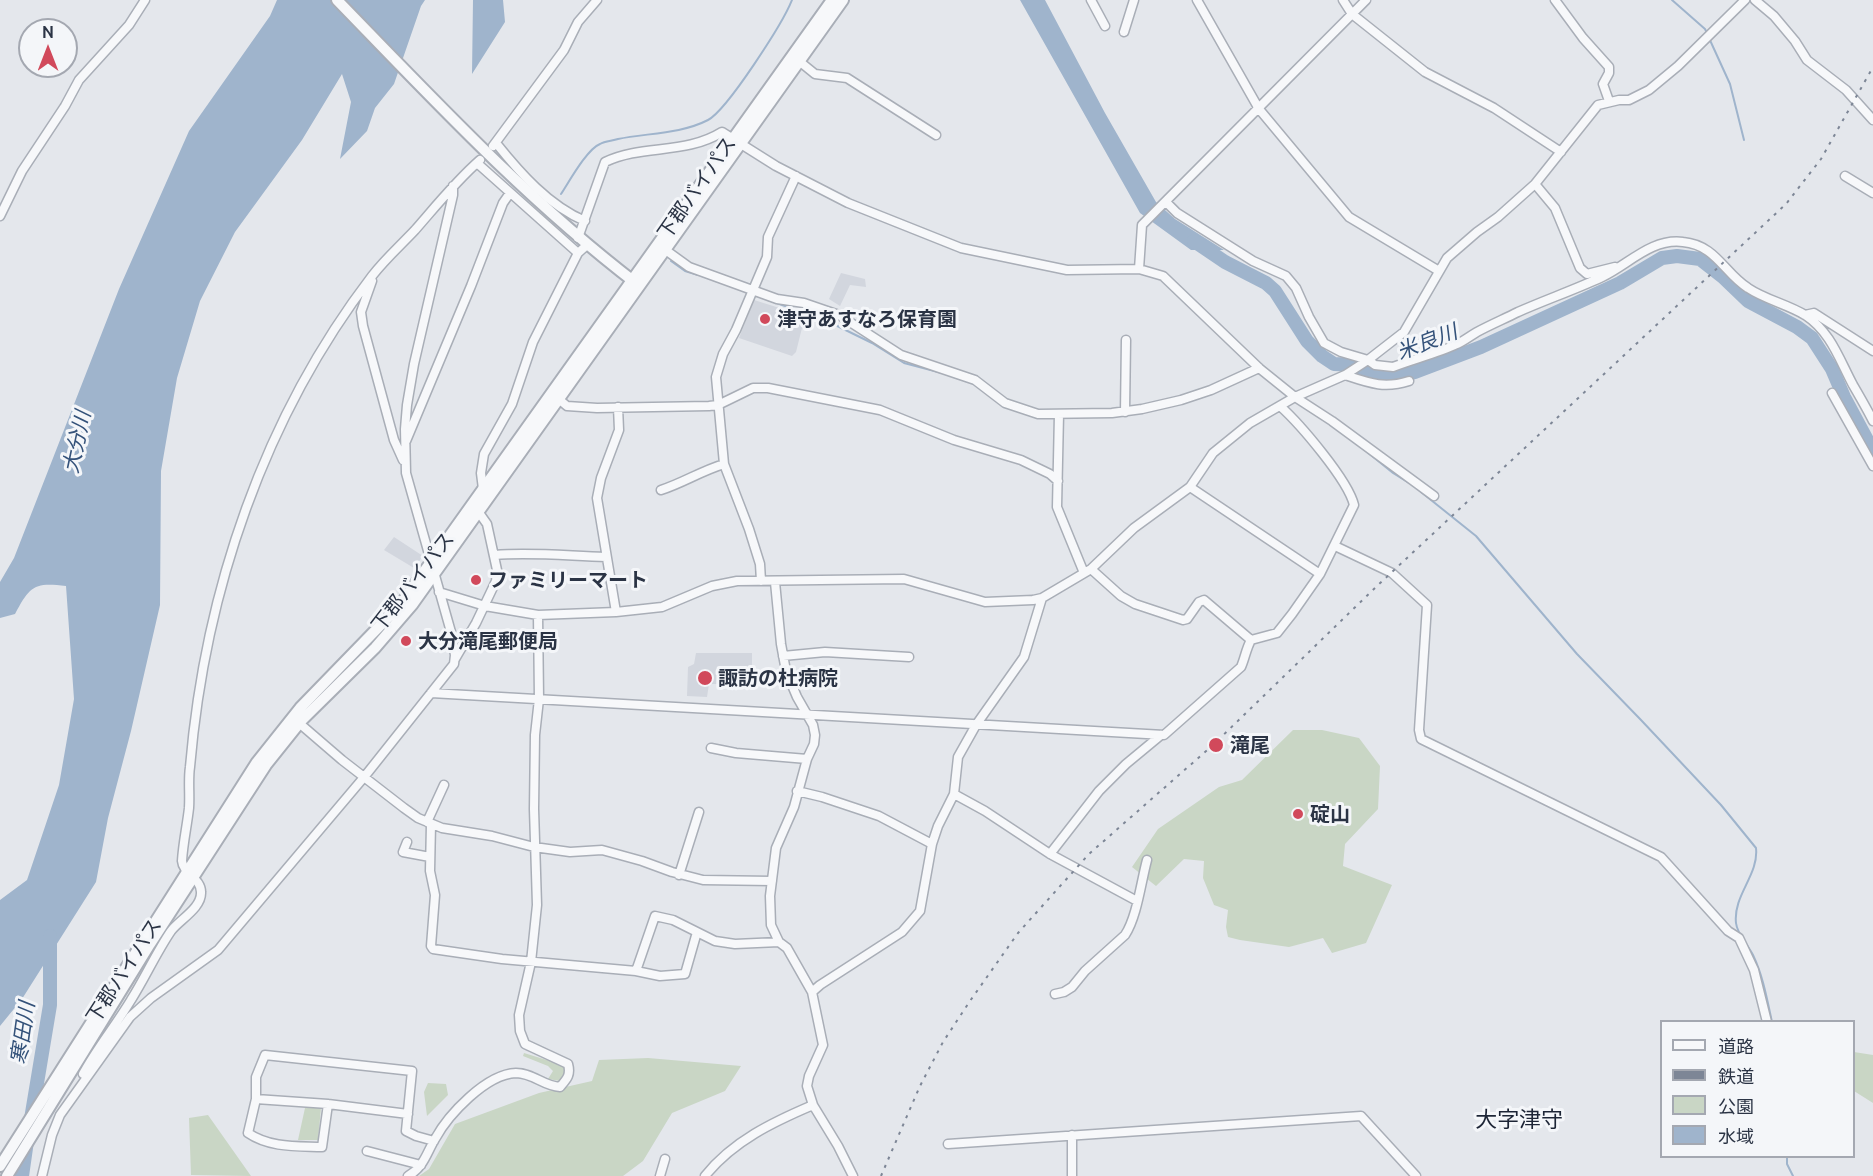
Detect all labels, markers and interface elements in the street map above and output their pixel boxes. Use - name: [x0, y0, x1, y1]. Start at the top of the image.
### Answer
- north arrow: [18, 18, 78, 78]
- text: N: [42, 23, 54, 41]
- street label: 下郡バイパス: [653, 132, 741, 244]
- place label: 津守あすなろ保育園: [777, 307, 957, 331]
- marker: 津守あすなろ保育園: [758, 312, 772, 326]
- water label: 米良川: [1393, 319, 1461, 365]
- water label: 大分川: [58, 409, 96, 475]
- street label: 下郡バイパス: [367, 527, 459, 637]
- place label: ファミリーマート: [488, 568, 648, 592]
- marker: ファミリーマート: [469, 573, 483, 587]
- place label: 大分滝尾郵便局: [418, 629, 558, 653]
- marker: 大分滝尾郵便局: [399, 634, 413, 648]
- place label: 諏訪の杜病院: [718, 666, 838, 690]
- marker: 諏訪の杜病院: [696, 669, 714, 687]
- place label: 滝尾: [1230, 733, 1270, 757]
- marker: 滝尾: [1207, 736, 1225, 754]
- place label: 碇山: [1310, 802, 1350, 826]
- marker: 碇山: [1291, 807, 1305, 821]
- street label: 下郡バイパス: [81, 914, 167, 1028]
- water label: 寒田川: [6, 1000, 40, 1066]
- legend: [1660, 1020, 1855, 1158]
- text: 道路: [1718, 1036, 1754, 1056]
- text: 鉄道: [1718, 1066, 1754, 1086]
- text: 公園: [1718, 1096, 1754, 1116]
- district label: 大字津守: [1475, 1107, 1563, 1133]
- text: 水域: [1718, 1126, 1754, 1146]

